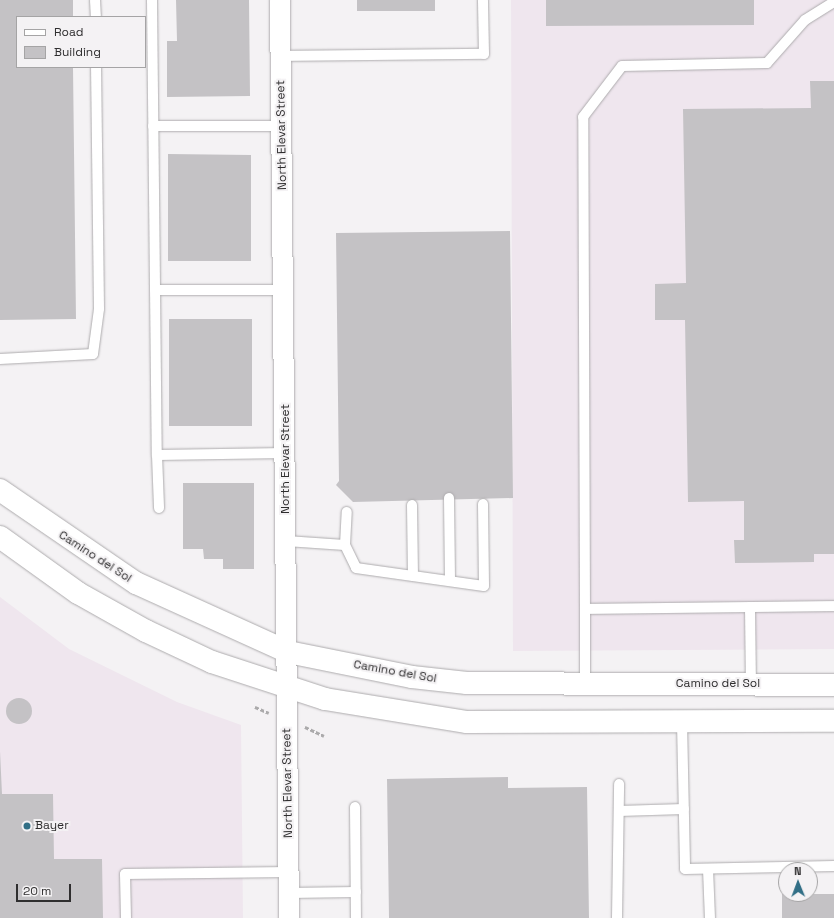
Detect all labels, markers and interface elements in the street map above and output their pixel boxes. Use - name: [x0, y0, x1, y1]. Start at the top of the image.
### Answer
- legend: [16, 16, 146, 68]
- text: Road: [54, 24, 83, 40]
- text: Building: [54, 44, 101, 60]
- street label: North Elevar Street: [274, 80, 290, 190]
- street label: North Elevar Street: [279, 404, 293, 514]
- street label: Camino del Sol: [56, 528, 134, 586]
- street label: Camino del Sol: [352, 658, 438, 686]
- street label: Camino del Sol: [676, 677, 760, 691]
- street label: North Elevar Street: [280, 728, 296, 838]
- place label: Bayer: [35, 819, 69, 833]
- marker: Bayer: [22, 821, 32, 831]
- north arrow: [778, 862, 818, 902]
- text: N: [794, 864, 802, 878]
- scale bar: [18, 876, 73, 902]
- text: 20 m: [23, 883, 51, 899]

